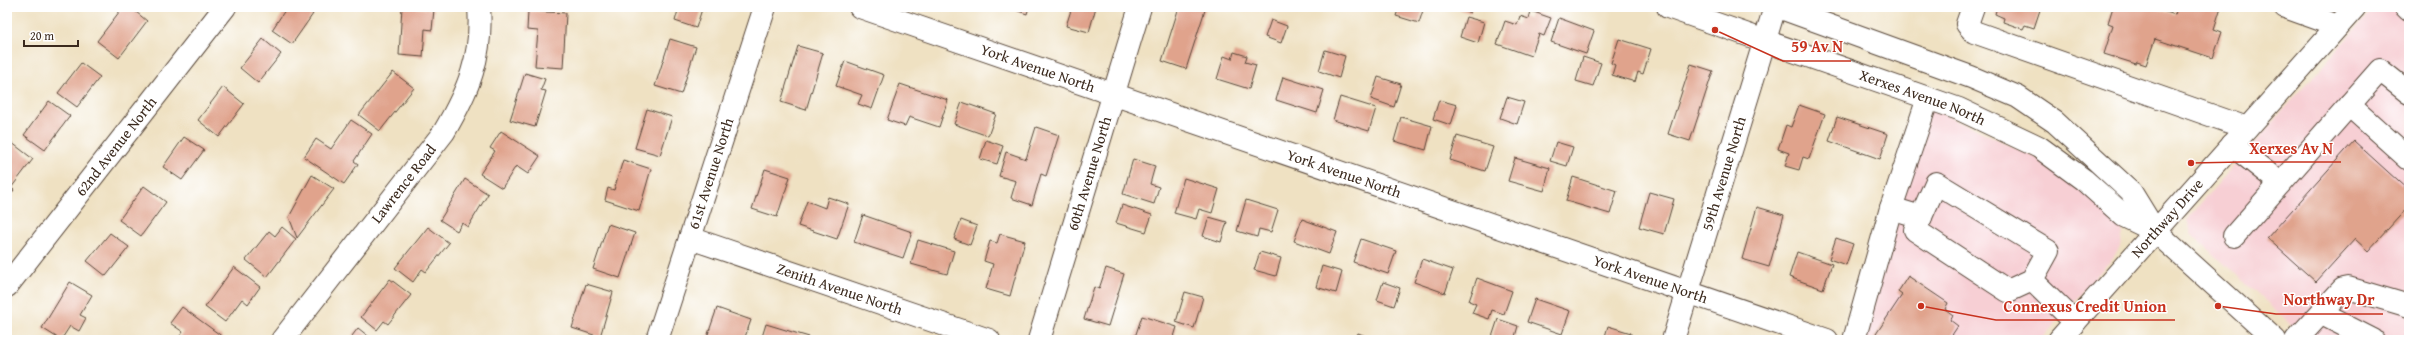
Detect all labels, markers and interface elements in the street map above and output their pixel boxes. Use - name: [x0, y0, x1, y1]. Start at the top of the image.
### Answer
- scale bar: [24, 22, 78, 48]
- text: 20 m: [30, 27, 54, 44]
- callout: 59 Av N: [1783, 33, 1851, 61]
- text: 59 Av N: [1791, 34, 1843, 58]
- street label: York Avenue North: [978, 38, 1098, 97]
- street label: Xerxes Avenue North: [1857, 64, 1990, 130]
- street label: 62nd Avenue North: [70, 92, 161, 200]
- street label: 60th Avenue North: [1062, 113, 1116, 233]
- street label: 59th Avenue North: [1696, 113, 1751, 233]
- street label: 61st Avenue North: [683, 114, 739, 232]
- callout: Xerxes Av N: [2241, 134, 2341, 162]
- text: Xerxes Av N: [2249, 136, 2333, 160]
- street label: Lawrence Road: [366, 140, 441, 227]
- street label: York Avenue North: [1284, 144, 1405, 203]
- street label: Northway Drive: [2126, 174, 2208, 262]
- street label: York Avenue North: [1591, 249, 1711, 308]
- street label: Zenith Avenue North: [774, 257, 906, 320]
- callout: Northway Dr: [2276, 286, 2383, 314]
- text: Northway Dr: [2283, 287, 2375, 311]
- callout: Connexus Credit Union: [1996, 292, 2175, 320]
- text: Connexus Credit Union: [2004, 294, 2167, 318]

